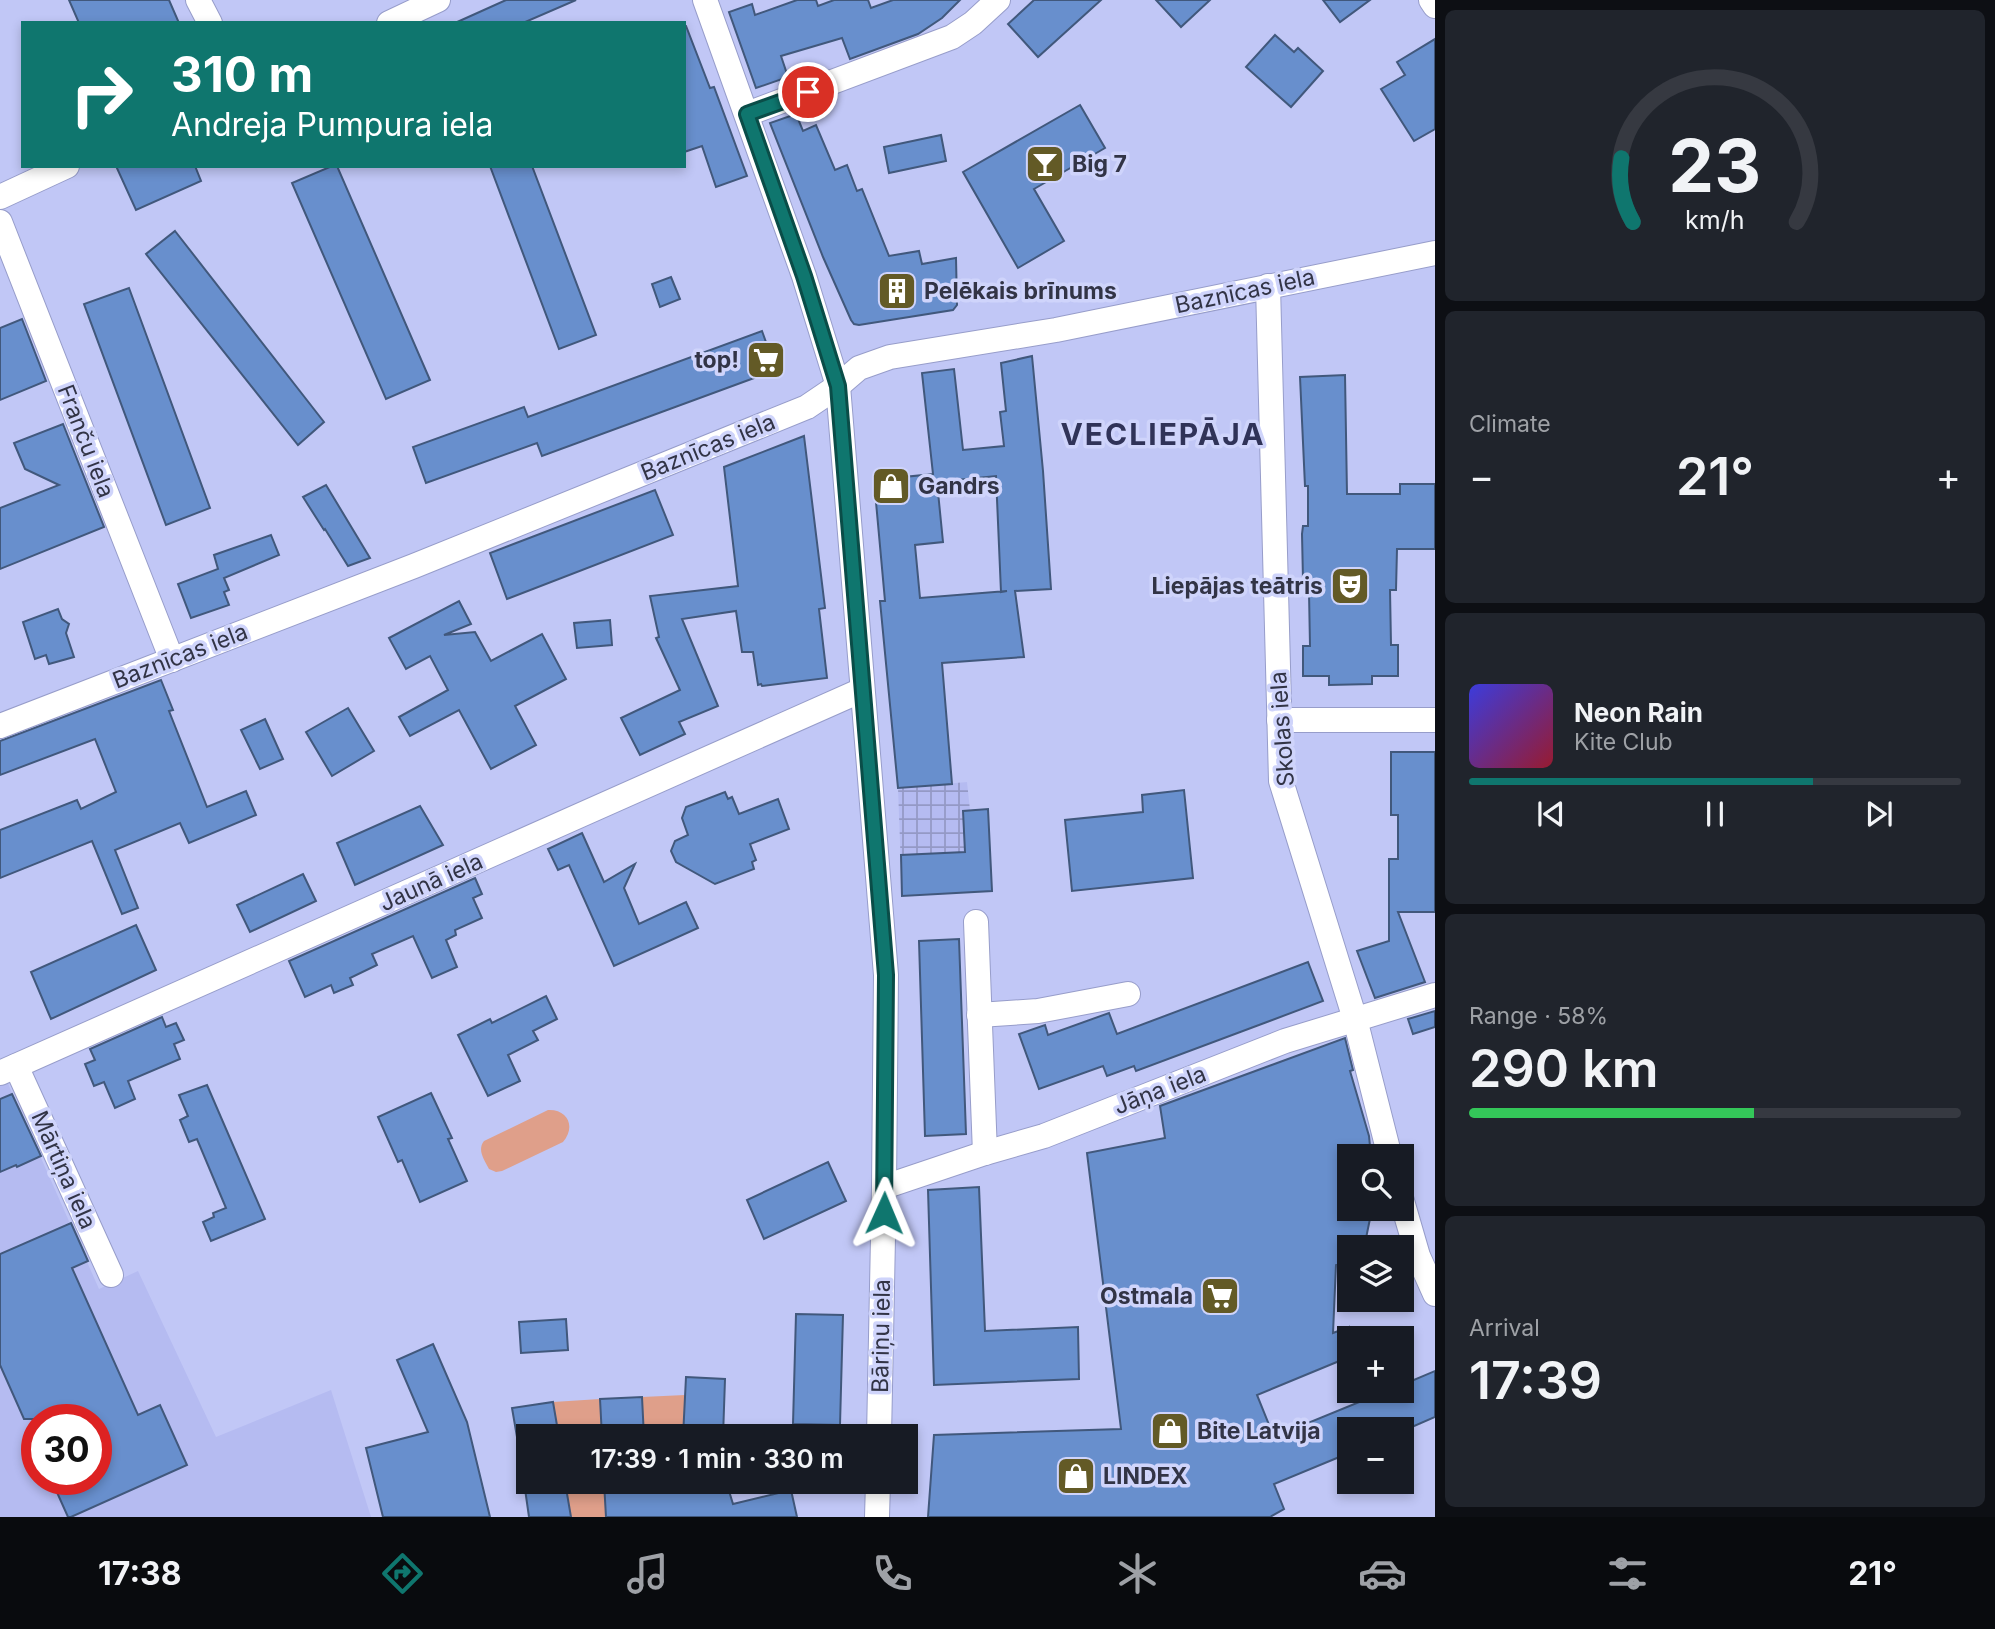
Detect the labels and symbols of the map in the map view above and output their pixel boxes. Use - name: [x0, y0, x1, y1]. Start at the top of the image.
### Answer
- pin: [778, 62, 838, 122]
- bar icon: Big 7: [1024, 143, 1066, 185]
- place label: Big 7: [1072, 150, 1127, 178]
- street label: Baznīcas iela: [1173, 263, 1317, 319]
- building icon: Pelēkais brīnums: [876, 270, 918, 312]
- place label: Pelēkais brīnums: [924, 277, 1117, 305]
- supermarket icon: top!: [745, 339, 787, 381]
- place label: top!: [694, 346, 739, 374]
- street label: Franču iela: [52, 381, 120, 501]
- street label: Baznīcas iela: [637, 407, 779, 487]
- district label: VECLIEPĀJA: [1060, 416, 1266, 452]
- shop icon: Gandrs: [870, 465, 912, 507]
- place label: Gandrs: [918, 472, 1000, 500]
- theatre icon: Liepājas teātris: [1329, 565, 1371, 607]
- place label: Liepājas teātris: [1152, 572, 1323, 600]
- street label: Baznīcas iela: [109, 617, 251, 695]
- street label: Skolas iela: [1264, 671, 1300, 787]
- street label: Jaunā iela: [375, 847, 487, 917]
- street label: Jāņa iela: [1110, 1060, 1210, 1120]
- street label: Mārtiņa iela: [26, 1107, 102, 1233]
- position arrow: [847, 1176, 921, 1250]
- supermarket icon: Ostmala: [1199, 1275, 1241, 1317]
- street label: Bāriņu iela: [866, 1279, 896, 1393]
- place label: Ostmala: [1100, 1282, 1193, 1310]
- speed limit sign: 30: [21, 1404, 112, 1495]
- shop icon: Bite Latvija: [1149, 1410, 1191, 1452]
- place label: Bite Latvija: [1197, 1417, 1321, 1445]
- shop icon: LINDEX: [1055, 1455, 1097, 1497]
- place label: LINDEX: [1103, 1462, 1188, 1490]

